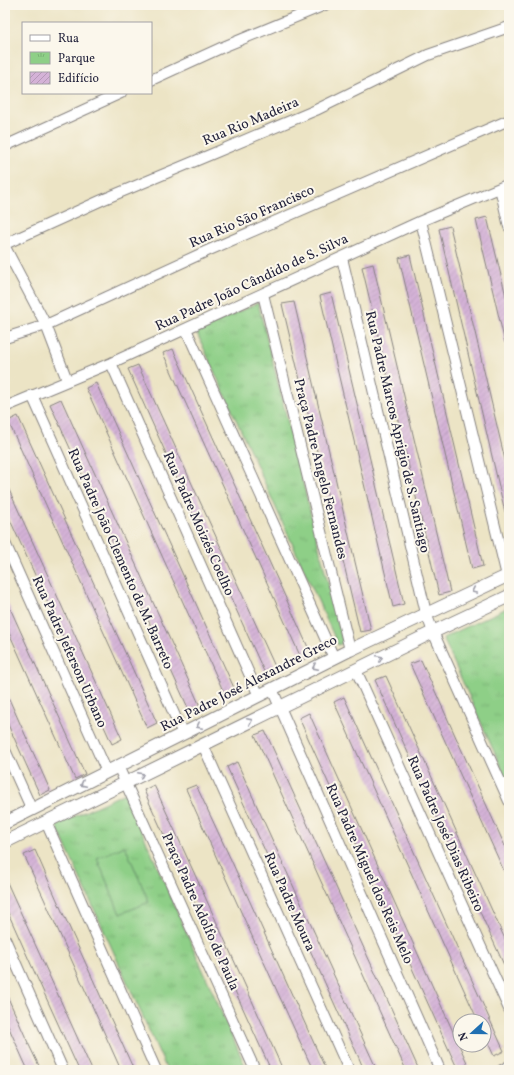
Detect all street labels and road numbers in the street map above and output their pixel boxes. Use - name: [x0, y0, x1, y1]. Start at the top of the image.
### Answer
- street label: Rua Rio Madeira: [200, 93, 302, 151]
- street label: Rua Rio São Francisco: [186, 181, 318, 253]
- street label: Rua Padre João Cândido de S. Silva: [152, 230, 352, 336]
- street label: Rua Padre Marcos Aprigio de S. Santiago: [360, 309, 434, 555]
- street label: Praça Padre Angelo Fernandes: [288, 377, 352, 561]
- street label: Rua Padre João Clemento de M. Barreto: [63, 446, 177, 672]
- street label: Rua Padre Moizés Coelho: [158, 449, 238, 599]
- street label: Rua Padre Jeferson Urbano: [27, 573, 111, 731]
- street label: Rua Padre José Alexandre Greco: [157, 631, 341, 737]
- street label: Rua Padre José Dias Ribeiro: [402, 753, 488, 915]
- street label: Rua Padre Miguel dos Reis Melo: [321, 781, 417, 967]
- street label: Praça Padre Adolfo de Paula: [157, 830, 243, 994]
- street label: Rua Padre Moura: [259, 849, 319, 955]

